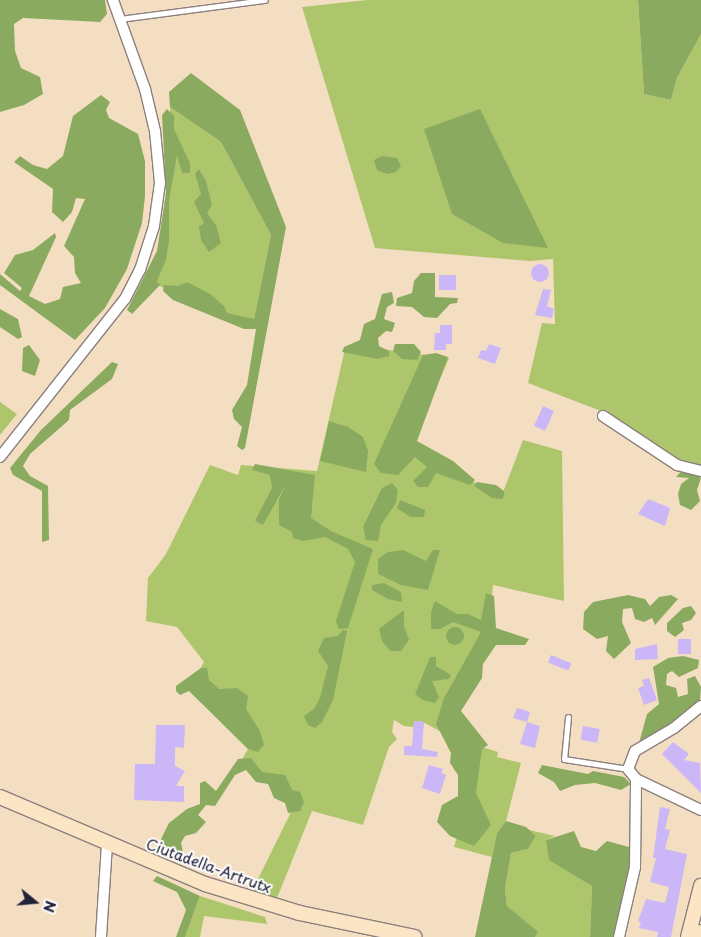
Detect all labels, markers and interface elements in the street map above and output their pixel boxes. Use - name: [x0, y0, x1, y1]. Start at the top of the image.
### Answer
- street label: Ciutadella-Artrutx: [144, 834, 274, 896]
- north arrow: [10, 877, 60, 927]
- text: N: [38, 898, 61, 915]

